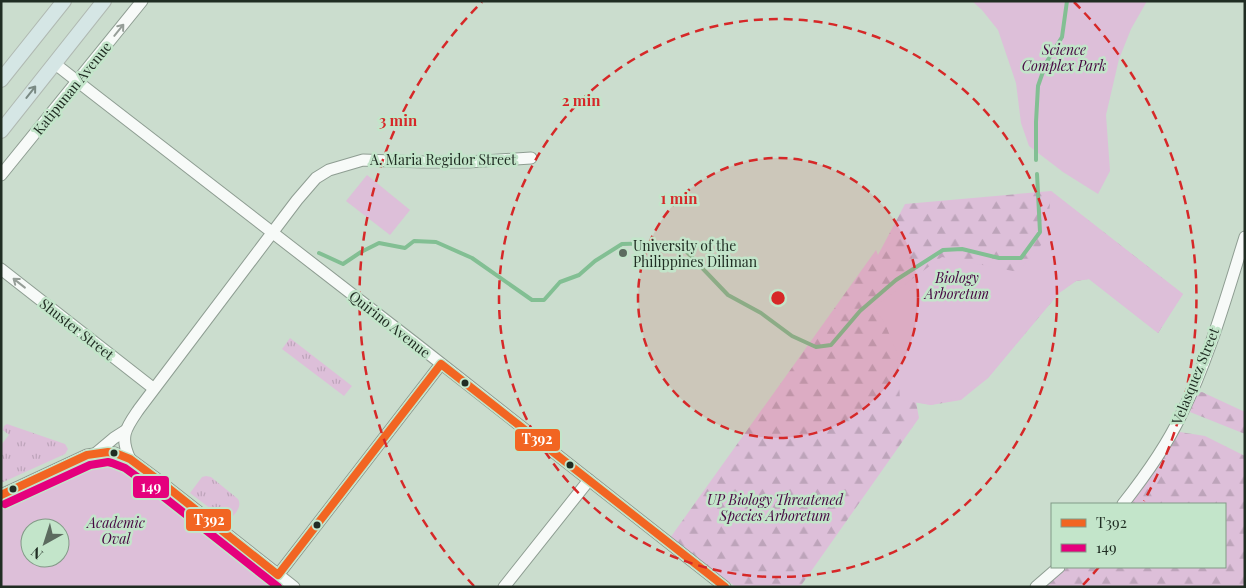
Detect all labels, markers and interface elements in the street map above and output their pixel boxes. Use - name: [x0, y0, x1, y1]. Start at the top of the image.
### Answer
- one-way arrow: [113, 24, 124, 37]
- street label: Katipunan Avenue: [29, 38, 115, 138]
- park label: Science Complex Park: [1022, 40, 1106, 75]
- one-way arrow: [26, 86, 37, 99]
- text: 2 min: [562, 90, 601, 110]
- text: 3 min: [379, 110, 418, 130]
- street label: A. Maria Regidor Street: [369, 150, 517, 169]
- text: 1 min: [661, 188, 698, 208]
- place label: University of the Philippines Diliman: [633, 236, 758, 271]
- marker: University of the Philippines Diliman: [617, 247, 629, 259]
- park label: Biology Arboretum: [923, 268, 989, 303]
- one-way arrow: [13, 277, 26, 288]
- street label: Quirino Avenue: [345, 286, 435, 362]
- centre of rings: [769, 289, 787, 307]
- street label: Shuster Street: [36, 294, 119, 365]
- street label: Velasquez Street: [1166, 324, 1224, 428]
- unlabelled marker: [460, 378, 470, 388]
- line badge: T392: [514, 428, 561, 452]
- text: T392: [521, 429, 553, 448]
- unlabelled marker: [109, 448, 119, 458]
- unlabelled marker: [565, 460, 575, 470]
- line badge: 149: [132, 475, 170, 499]
- text: 149: [141, 477, 162, 496]
- unlabelled marker: [8, 484, 18, 494]
- park label: UP Biology Threatened Species Arboretum: [707, 490, 843, 525]
- legend: [1051, 503, 1226, 568]
- line badge: T392: [185, 508, 232, 532]
- text: T392: [193, 510, 225, 529]
- text: T392: [1096, 512, 1127, 532]
- park label: Academic Oval: [85, 513, 145, 548]
- north arrow: [20, 518, 70, 568]
- unlabelled marker: [312, 520, 322, 530]
- text: 149: [1096, 537, 1117, 557]
- text: N: [27, 543, 46, 564]

